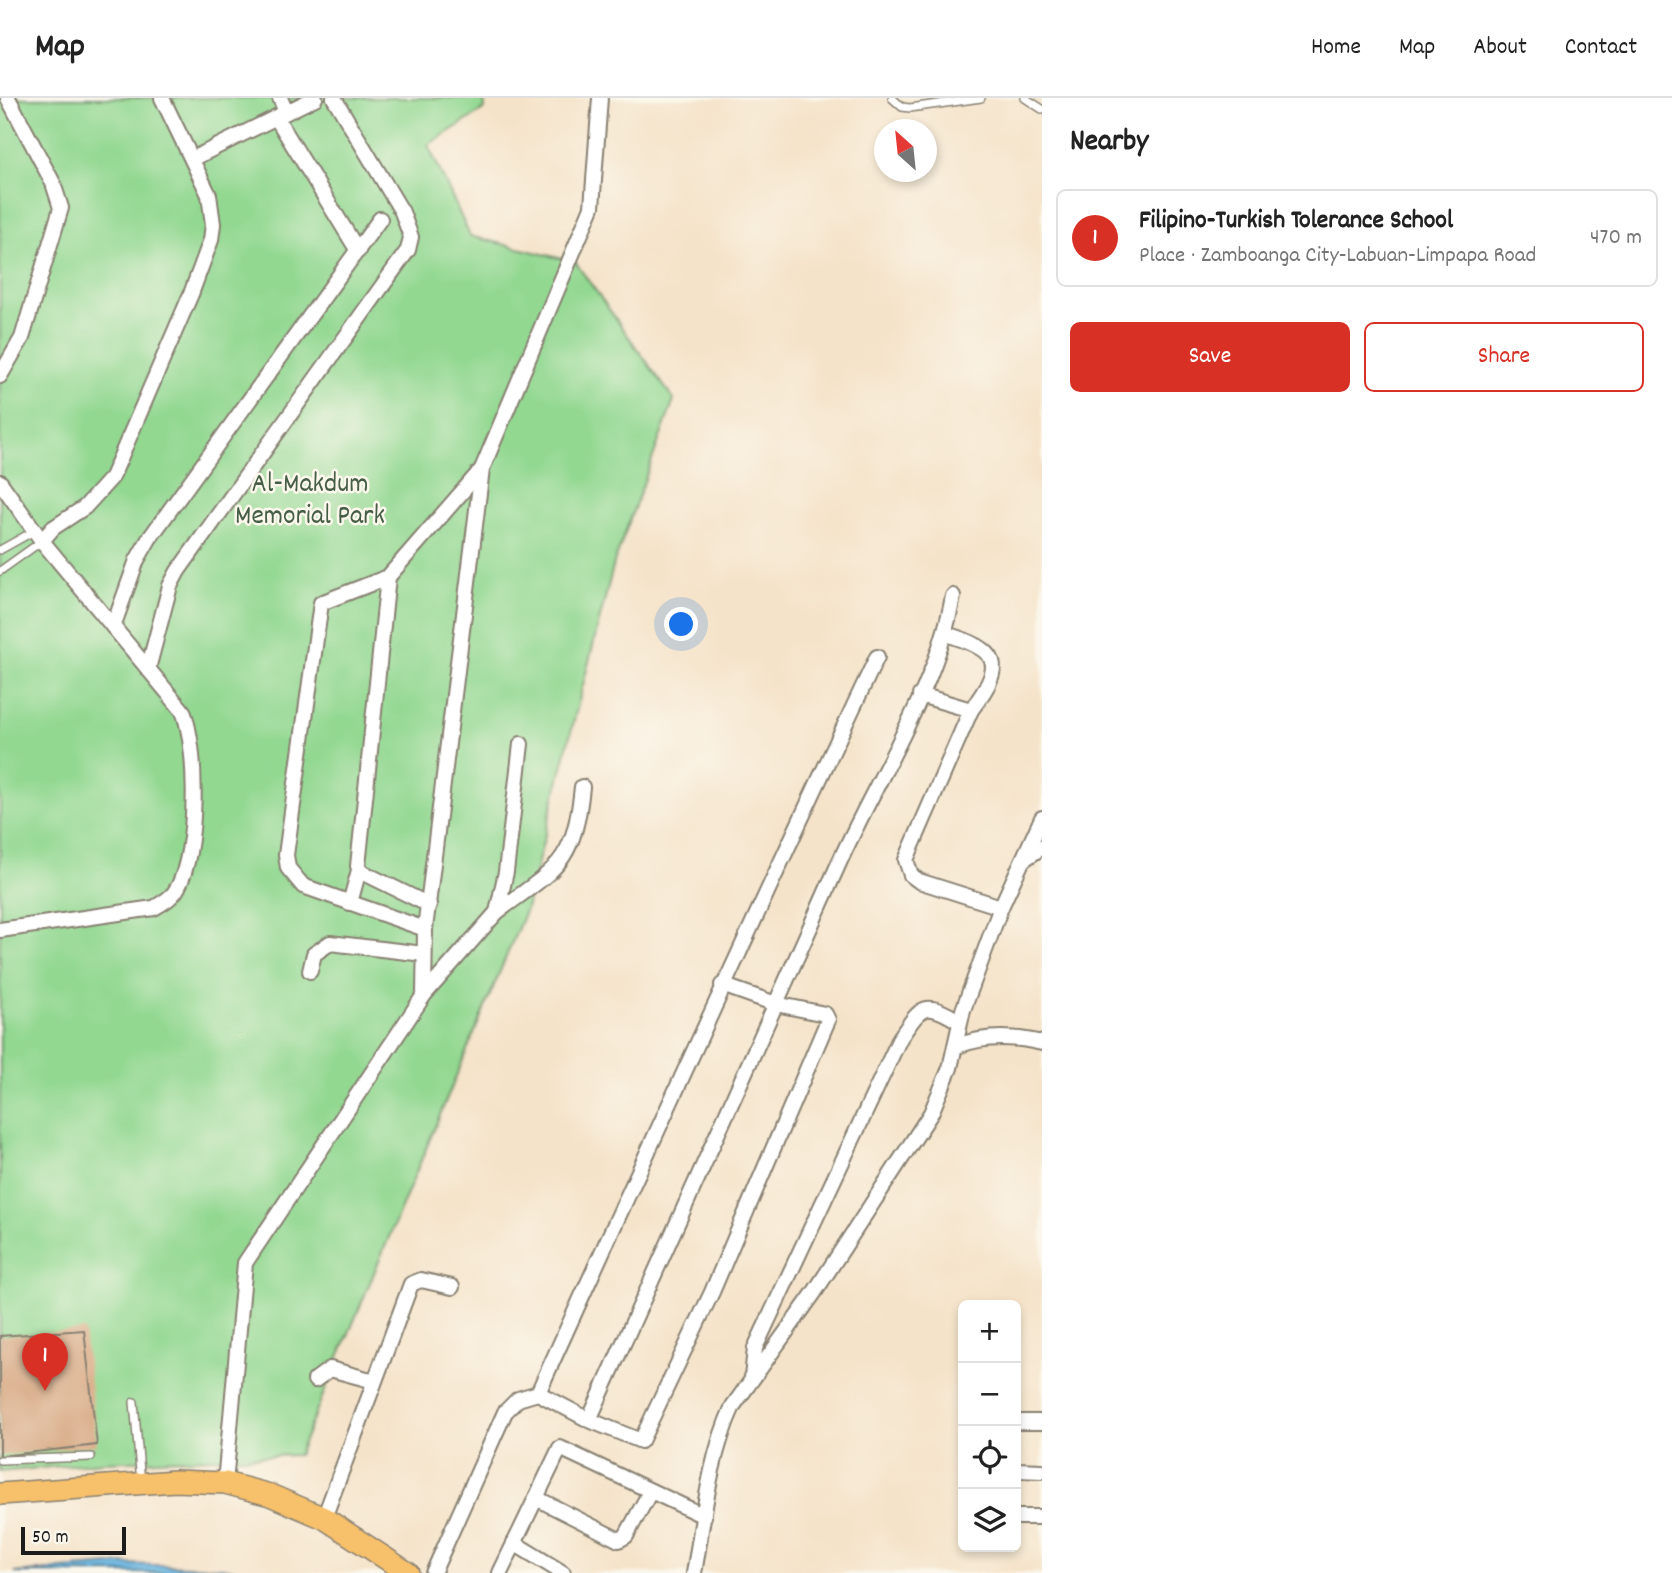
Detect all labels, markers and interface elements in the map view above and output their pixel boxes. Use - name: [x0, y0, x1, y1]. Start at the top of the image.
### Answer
- text: Map: [35, 25, 85, 72]
- text: Home: [1311, 31, 1361, 65]
- text: Map: [1399, 31, 1435, 65]
- text: About: [1473, 31, 1527, 65]
- text: Contact: [1565, 31, 1637, 65]
- north arrow: [874, 119, 937, 182]
- text: Nearby: [1070, 122, 1148, 165]
- text: Filipino-Turkish Tolerance School: [1139, 203, 1453, 240]
- text: 1: [1092, 222, 1098, 255]
- text: 470 m: [1590, 222, 1642, 255]
- text: Place · Zamboanga City-Labuan-Limpapa Road: [1139, 240, 1536, 273]
- button: Save: [1070, 322, 1350, 392]
- button: Share: [1364, 322, 1644, 392]
- park label: Al-Makdum Memorial Park: [235, 466, 385, 538]
- your location: [664, 607, 698, 641]
- map controls: [958, 1300, 1021, 1552]
- button: +: [958, 1300, 1021, 1363]
- pin: 1: [22, 1333, 68, 1391]
- button: −: [958, 1363, 1021, 1426]
- button: locate: [958, 1426, 1021, 1489]
- button: layers: [958, 1489, 1021, 1552]
- scale bar: [21, 1524, 126, 1556]
- text: 50 m: [32, 1525, 69, 1552]

